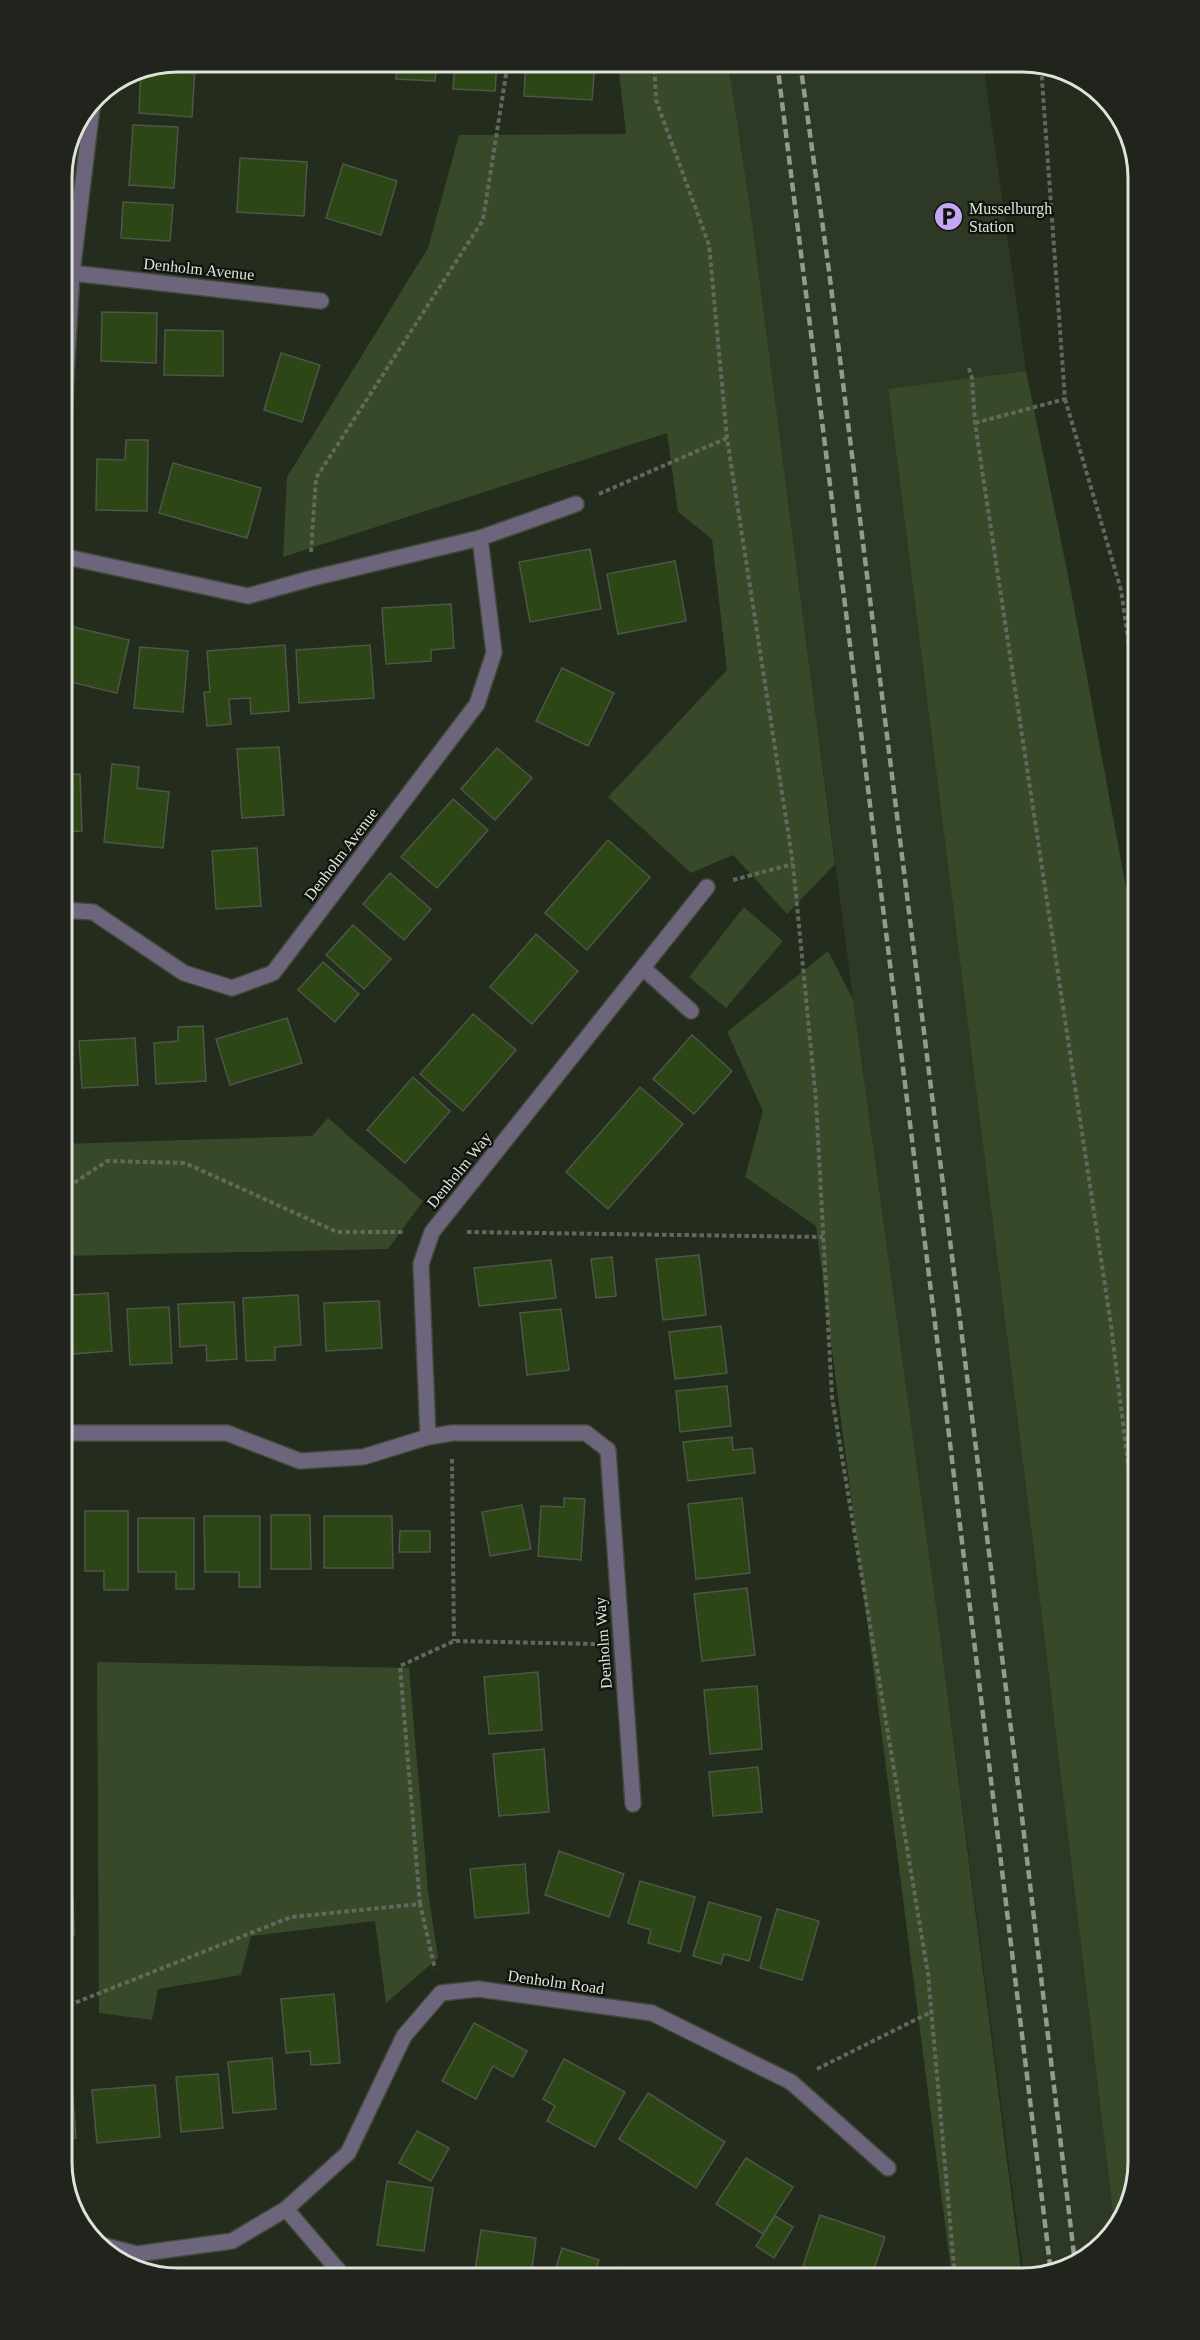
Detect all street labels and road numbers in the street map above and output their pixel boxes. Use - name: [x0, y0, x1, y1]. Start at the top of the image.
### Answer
- street label: Denholm Avenue: [143, 255, 255, 283]
- street label: Denholm Avenue: [301, 804, 381, 904]
- street label: Denholm Way: [423, 1129, 495, 1212]
- street label: Denholm Way: [591, 1596, 616, 1690]
- street label: Denholm Road: [507, 1967, 605, 1997]

